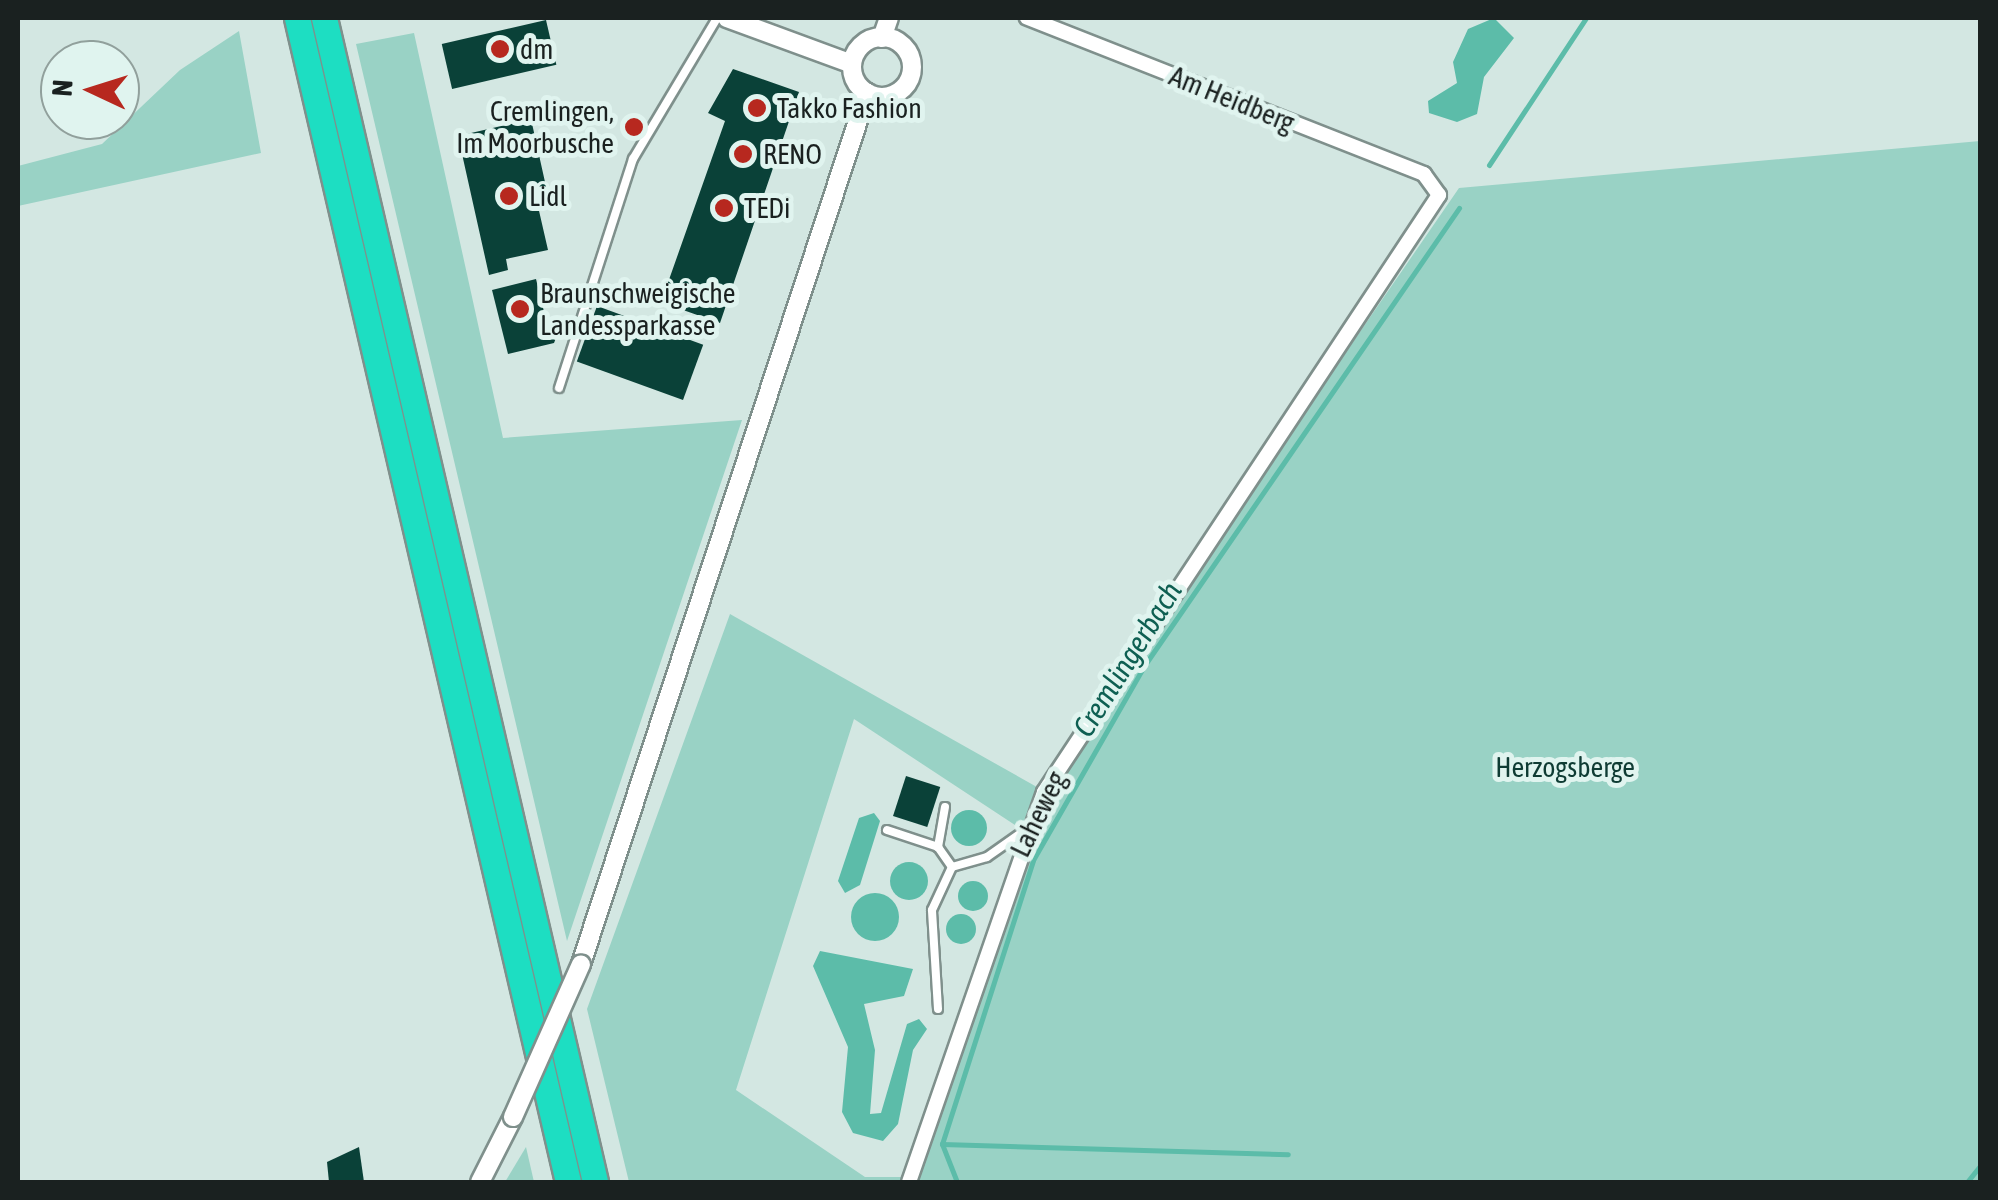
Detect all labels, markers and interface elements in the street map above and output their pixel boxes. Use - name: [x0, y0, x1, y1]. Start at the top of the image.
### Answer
- place label: dm: [520, 32, 553, 66]
- marker: dm: [489, 38, 511, 60]
- north arrow: [40, 40, 140, 140]
- street label: Am Heidberg: [1165, 59, 1299, 139]
- text: N: [46, 79, 79, 97]
- place label: Takko Fashion: [777, 91, 922, 125]
- place label: Cremlingen, Im Moorbusche: [456, 94, 614, 160]
- marker: Takko Fashion: [746, 97, 768, 119]
- marker: Cremlingen, Im Moorbusche: [623, 116, 645, 138]
- place label: RENO: [763, 137, 822, 171]
- marker: RENO: [732, 143, 754, 165]
- place label: Lidl: [529, 179, 567, 213]
- marker: Lidl: [498, 185, 520, 207]
- place label: TEDi: [744, 191, 790, 225]
- marker: TEDi: [713, 197, 735, 219]
- place label: Braunschweigische Landessparkasse: [540, 276, 736, 342]
- marker: Braunschweigische Landessparkasse: [509, 298, 531, 320]
- water label: Cremlingerbach: [1065, 575, 1189, 743]
- park label: Herzogsberge: [1495, 750, 1635, 784]
- street label: Laheweg: [1003, 766, 1073, 862]

